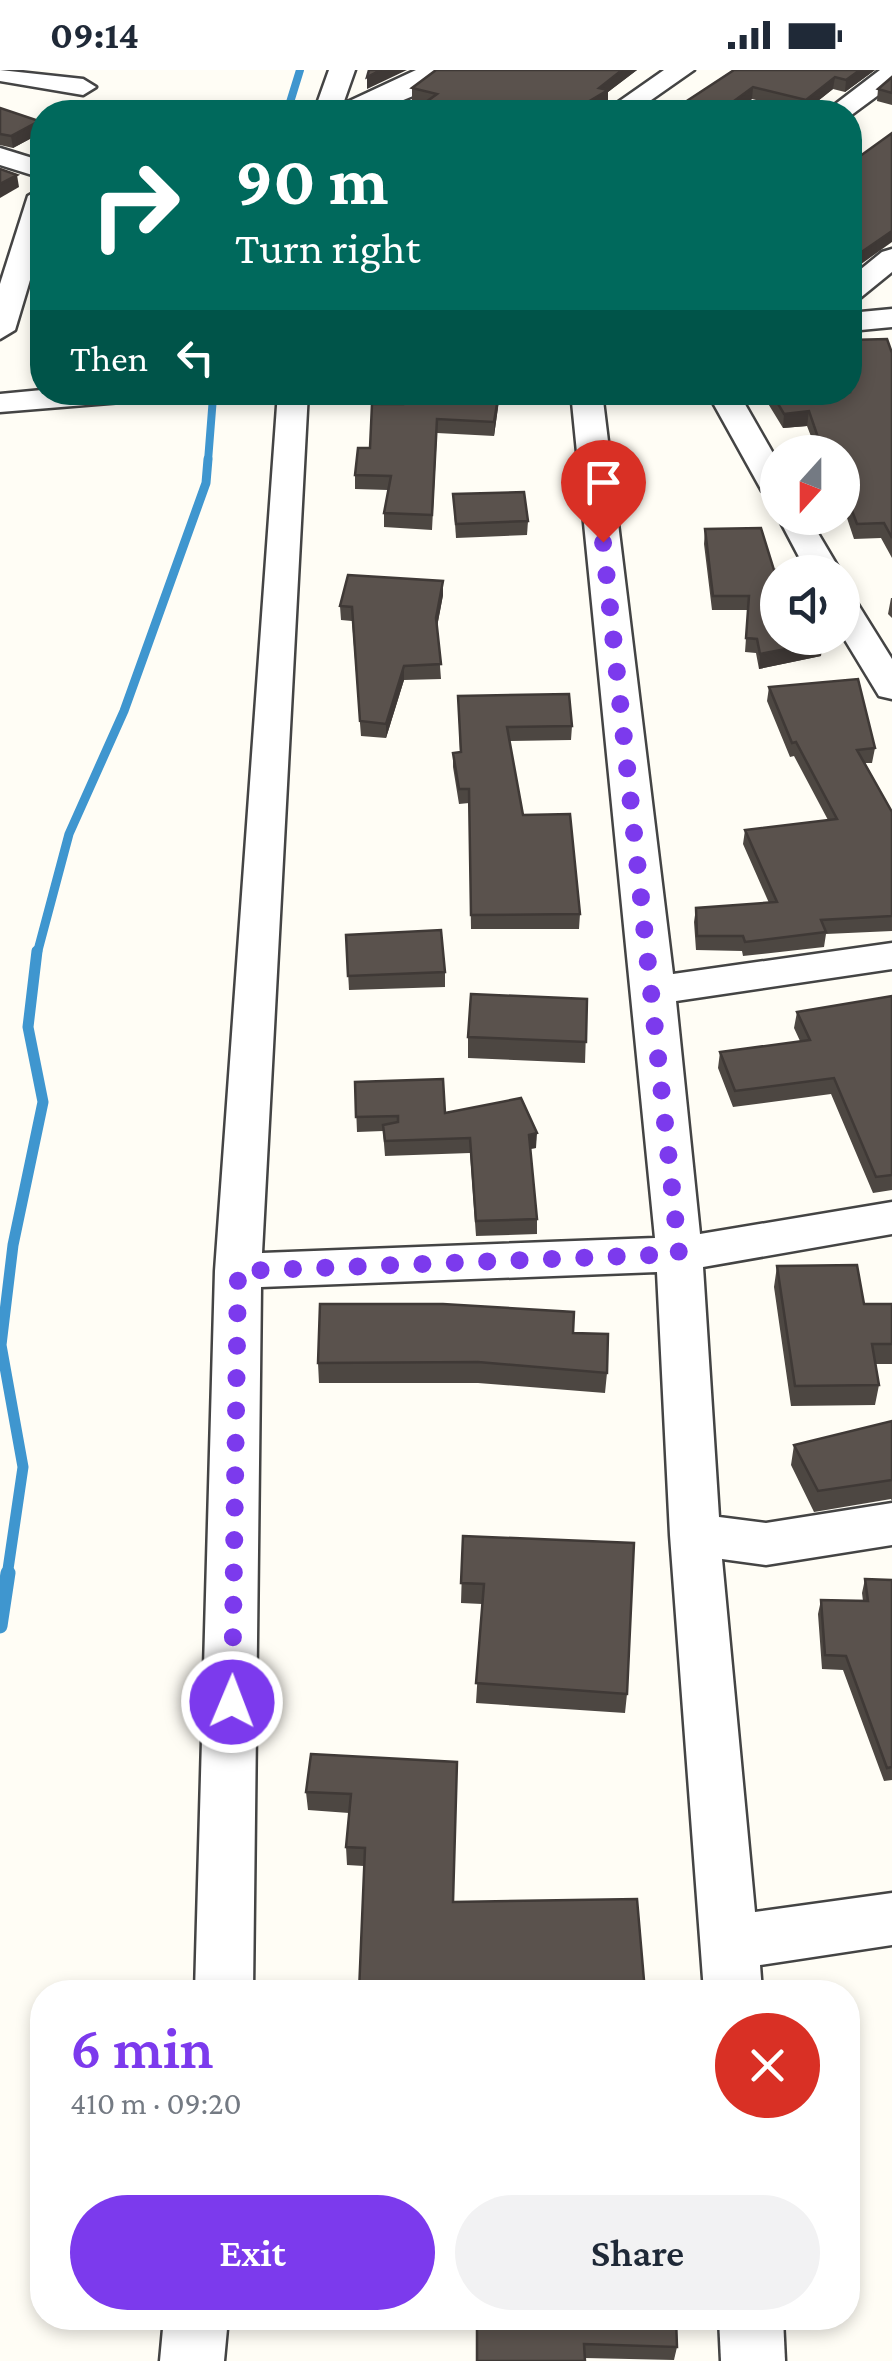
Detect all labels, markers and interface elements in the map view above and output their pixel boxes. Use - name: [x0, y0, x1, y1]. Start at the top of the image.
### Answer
- text: 09:14: [50, 14, 139, 56]
- icon: right: [70, 140, 200, 270]
- text: 90 m: [235, 141, 388, 219]
- text: Turn right: [235, 223, 420, 273]
- icon: left: [168, 330, 223, 385]
- text: Then: [70, 337, 148, 379]
- north arrow: [760, 435, 860, 535]
- map controls: [760, 435, 860, 655]
- pin: [561, 440, 646, 543]
- icon: arrive: [576, 455, 631, 510]
- button: sound: [760, 555, 860, 655]
- position arrow: [180, 1650, 284, 1754]
- button: close: [715, 2013, 820, 2118]
- text: 6 min: [70, 2014, 214, 2081]
- text: 410 m · 09:20: [70, 2085, 241, 2121]
- button: Exit: [70, 2195, 435, 2310]
- button: Share: [455, 2195, 820, 2310]

